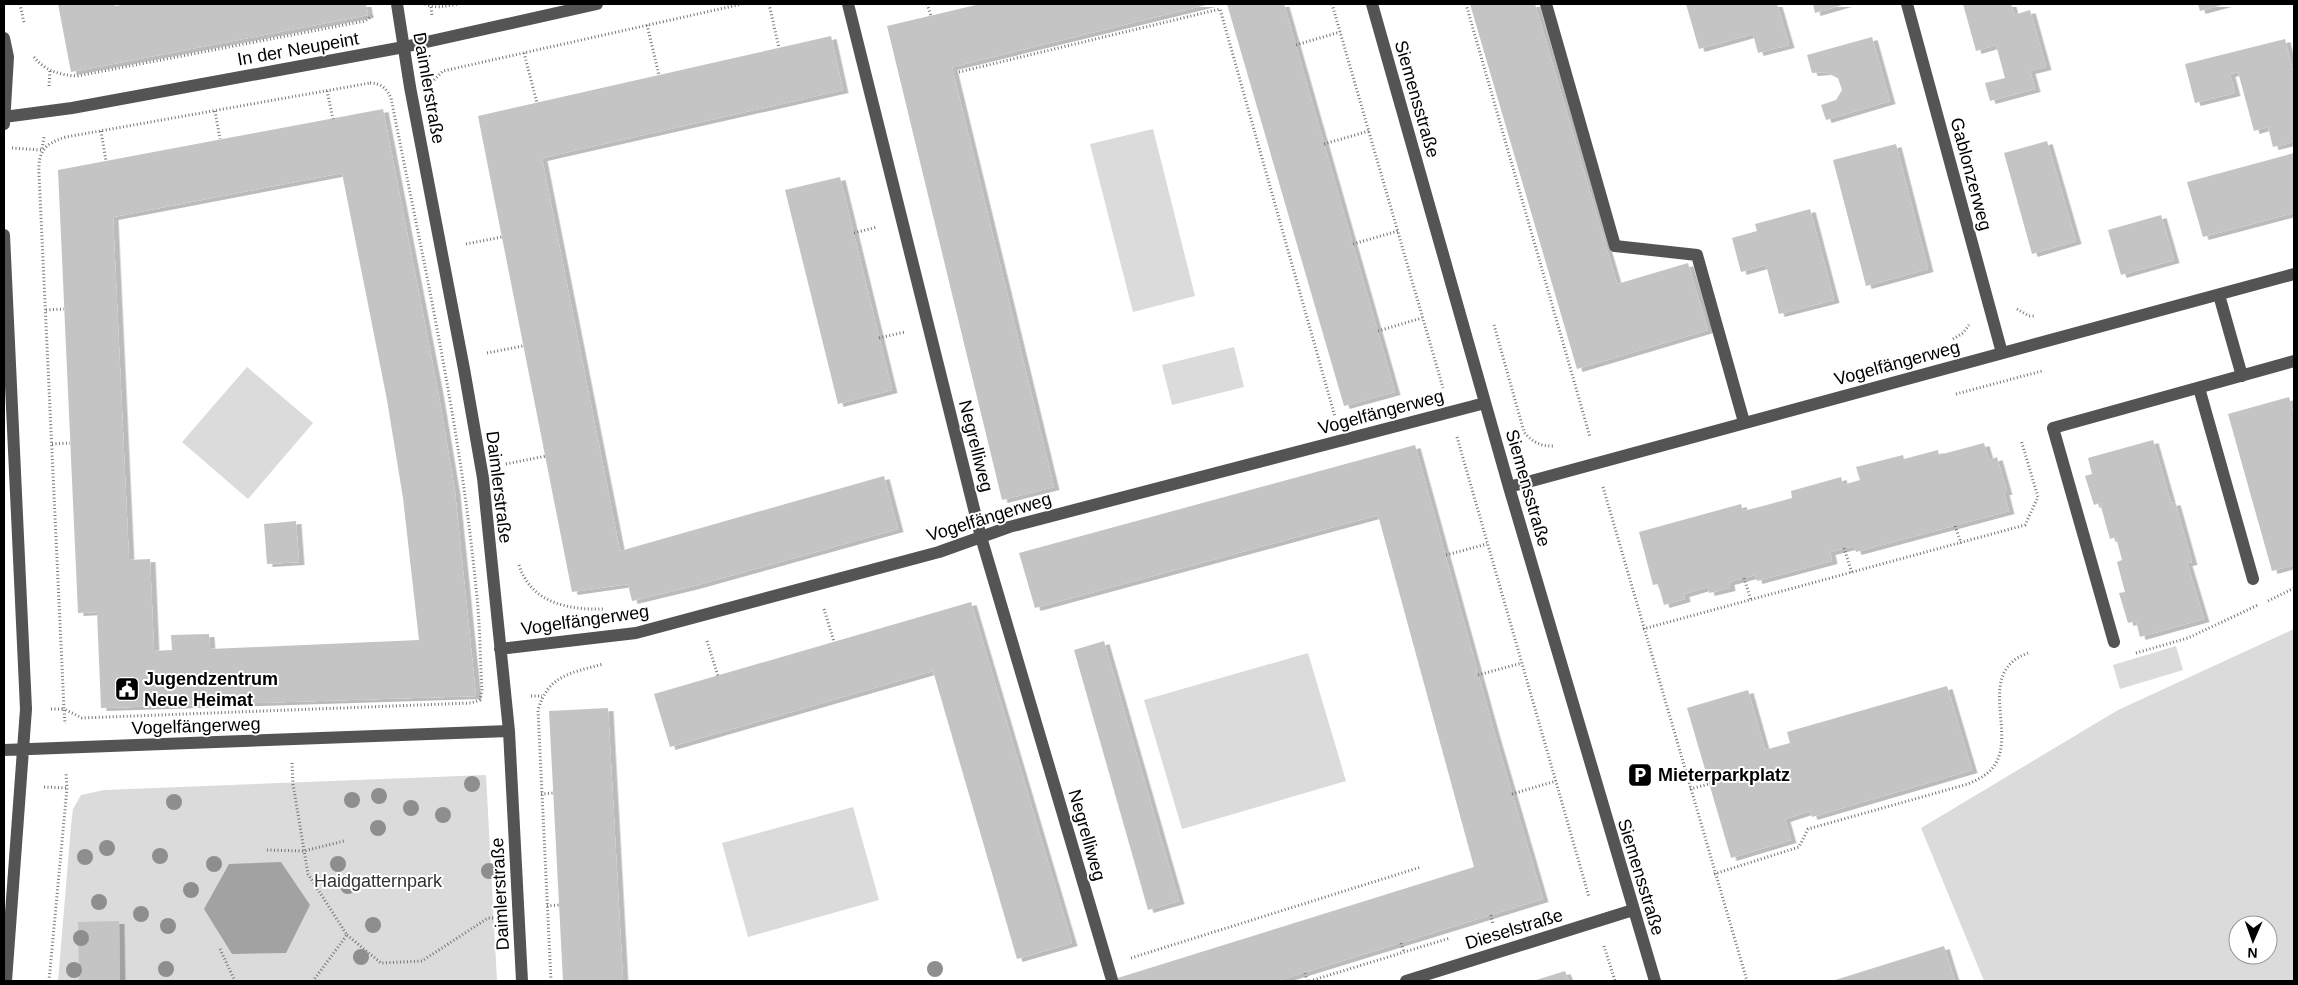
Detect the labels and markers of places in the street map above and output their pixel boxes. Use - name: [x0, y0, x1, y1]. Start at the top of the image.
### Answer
- place label: Jugendzentrum Neue Heimat: [144, 669, 278, 710]
- public building icon: Jugendzentrum Neue Heimat: [114, 676, 140, 702]
- parking icon: Mieterparkplatz: [1627, 762, 1653, 788]
- place label: Mieterparkplatz: [1658, 765, 1790, 785]

